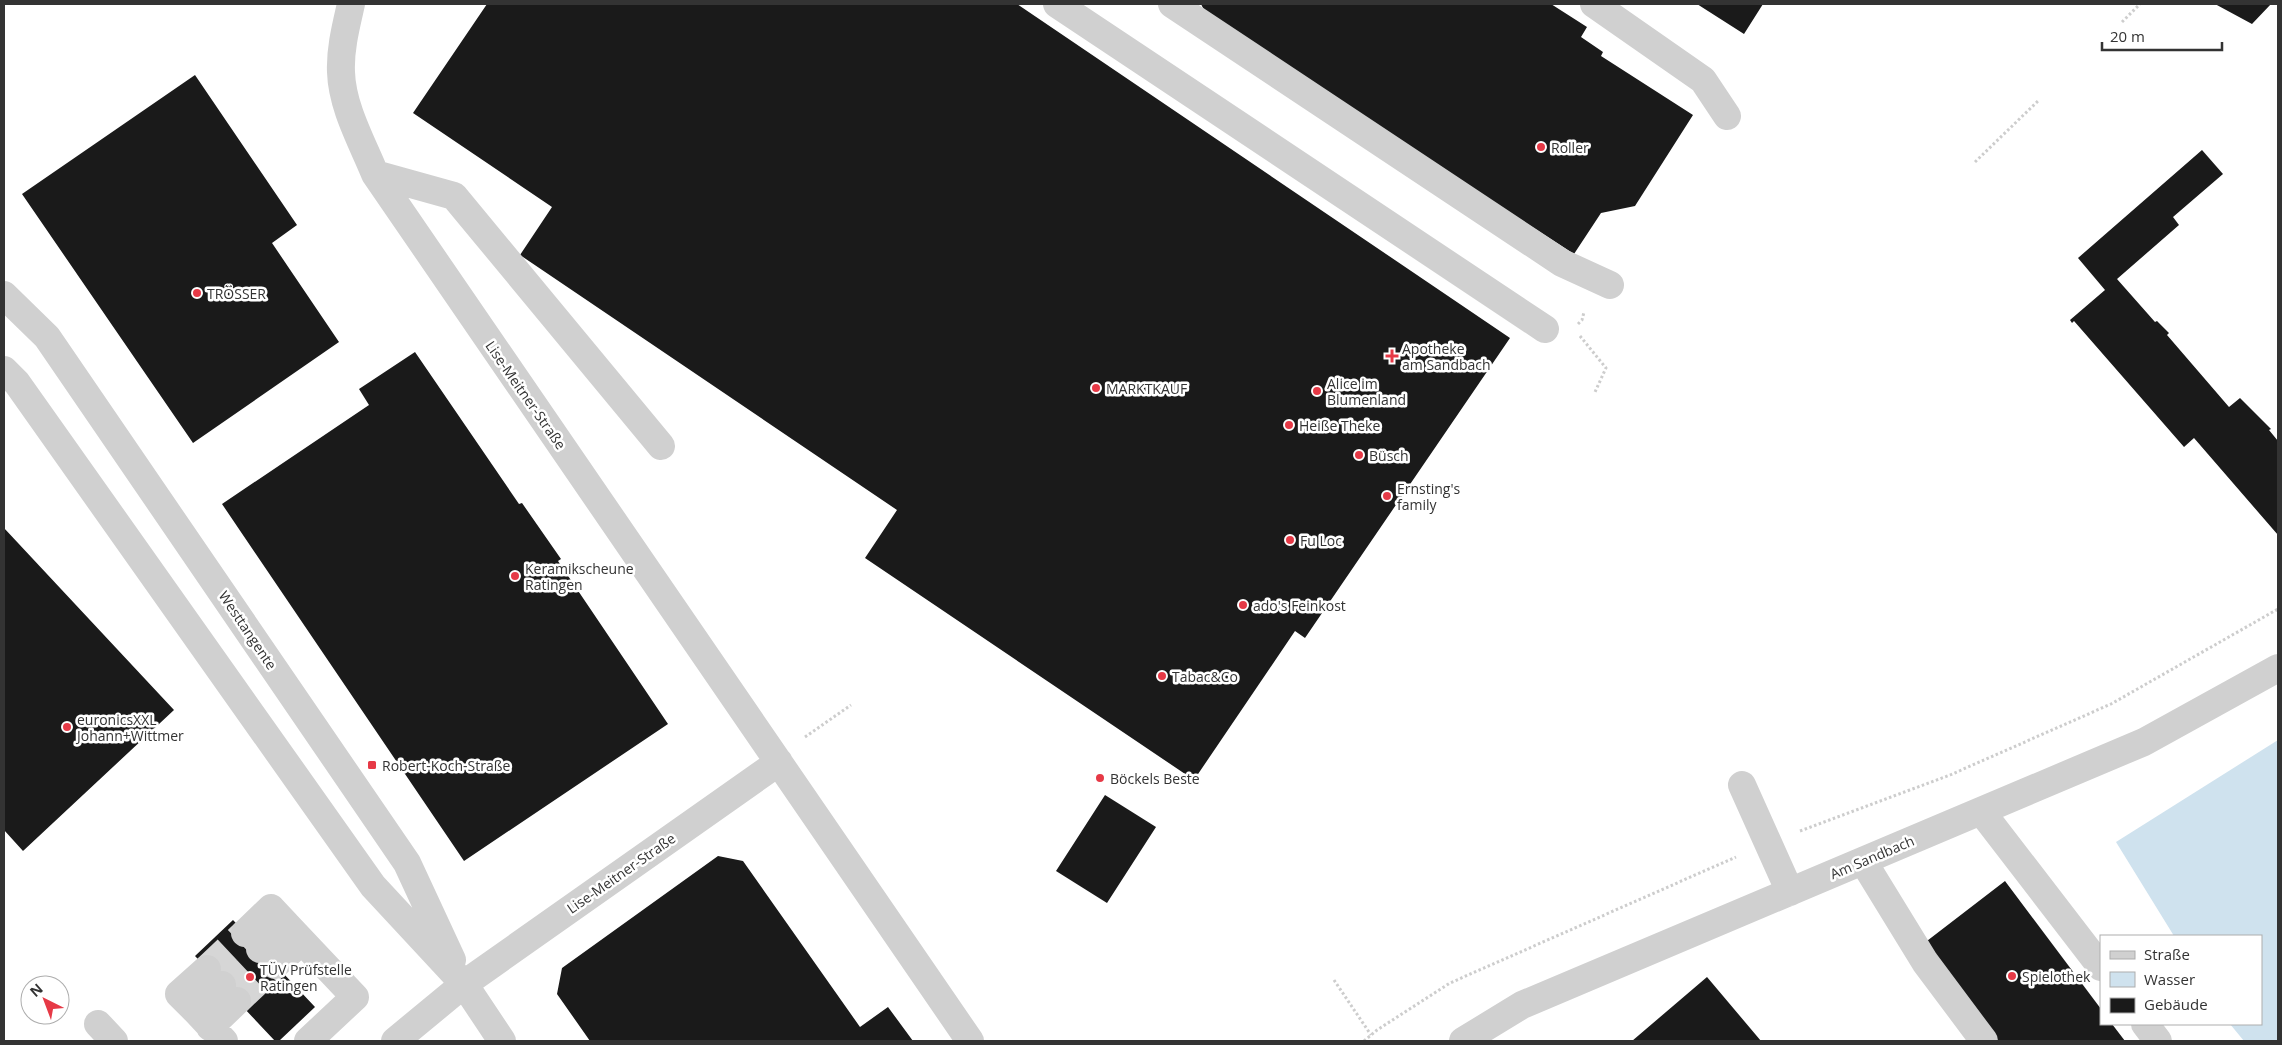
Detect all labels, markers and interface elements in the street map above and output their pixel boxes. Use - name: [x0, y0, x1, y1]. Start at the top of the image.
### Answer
- scale bar: [2102, 20, 2222, 52]
- text: 20 m: [2110, 26, 2145, 46]
- place label: Roller: [1551, 138, 1589, 157]
- marker: Roller: [1535, 141, 1547, 153]
- place label: TRÖSSER: [207, 284, 266, 303]
- marker: TRÖSSER: [191, 287, 203, 299]
- street label: Lise-Meitner-Straße: [481, 337, 571, 453]
- place label: Apotheke am Sandbach: [1402, 339, 1491, 374]
- marker: Apotheke am Sandbach: [1386, 350, 1398, 362]
- place label: Alice im Blumenland: [1327, 374, 1406, 409]
- place label: MARKTKAUF: [1106, 379, 1187, 398]
- marker: MARKTKAUF: [1090, 382, 1102, 394]
- marker: Alice im Blumenland: [1311, 385, 1323, 397]
- place label: Heiße Theke: [1299, 416, 1380, 435]
- marker: Heiße Theke: [1283, 419, 1295, 431]
- place label: Büsch: [1369, 446, 1409, 465]
- marker: Büsch: [1353, 449, 1365, 461]
- place label: Ernsting's family: [1397, 479, 1461, 514]
- marker: Ernsting's family: [1381, 490, 1393, 502]
- place label: Fu Loc: [1300, 531, 1342, 550]
- marker: Fu Loc: [1284, 534, 1296, 546]
- place label: Keramikscheune Ratingen: [525, 559, 634, 594]
- marker: Keramikscheune Ratingen: [509, 570, 521, 582]
- street label: Westtangente: [215, 587, 281, 673]
- place label: ado's Feinkost: [1253, 596, 1346, 615]
- marker: ado's Feinkost: [1237, 599, 1249, 611]
- place label: Tabac&Co: [1172, 667, 1238, 686]
- marker: Tabac&Co: [1156, 670, 1168, 682]
- place label: euronicsXXL Johann+Wittmer: [75, 710, 184, 745]
- marker: euronicsXXL Johann+Wittmer: [61, 721, 73, 733]
- place label: Robert-Koch-Straße: [382, 756, 510, 775]
- marker: Robert-Koch-Straße: [366, 759, 378, 771]
- place label: Böckels Beste: [1110, 769, 1200, 788]
- marker: Böckels Beste: [1094, 772, 1106, 784]
- street label: Lise-Meitner-Straße: [563, 828, 679, 918]
- street label: Am Sandbach: [1827, 831, 1917, 883]
- legend: [2100, 935, 2262, 1025]
- text: Straße: [2144, 944, 2190, 964]
- place label: TÜV Prüfstelle Ratingen: [260, 960, 352, 995]
- place label: Spielothek: [2022, 967, 2091, 986]
- text: Wasser: [2144, 969, 2195, 989]
- marker: Spielothek: [2006, 970, 2018, 982]
- marker: TÜV Prüfstelle Ratingen: [244, 971, 256, 983]
- north arrow: [20, 975, 70, 1025]
- text: N: [25, 979, 47, 1001]
- text: Gebäude: [2144, 994, 2208, 1014]

